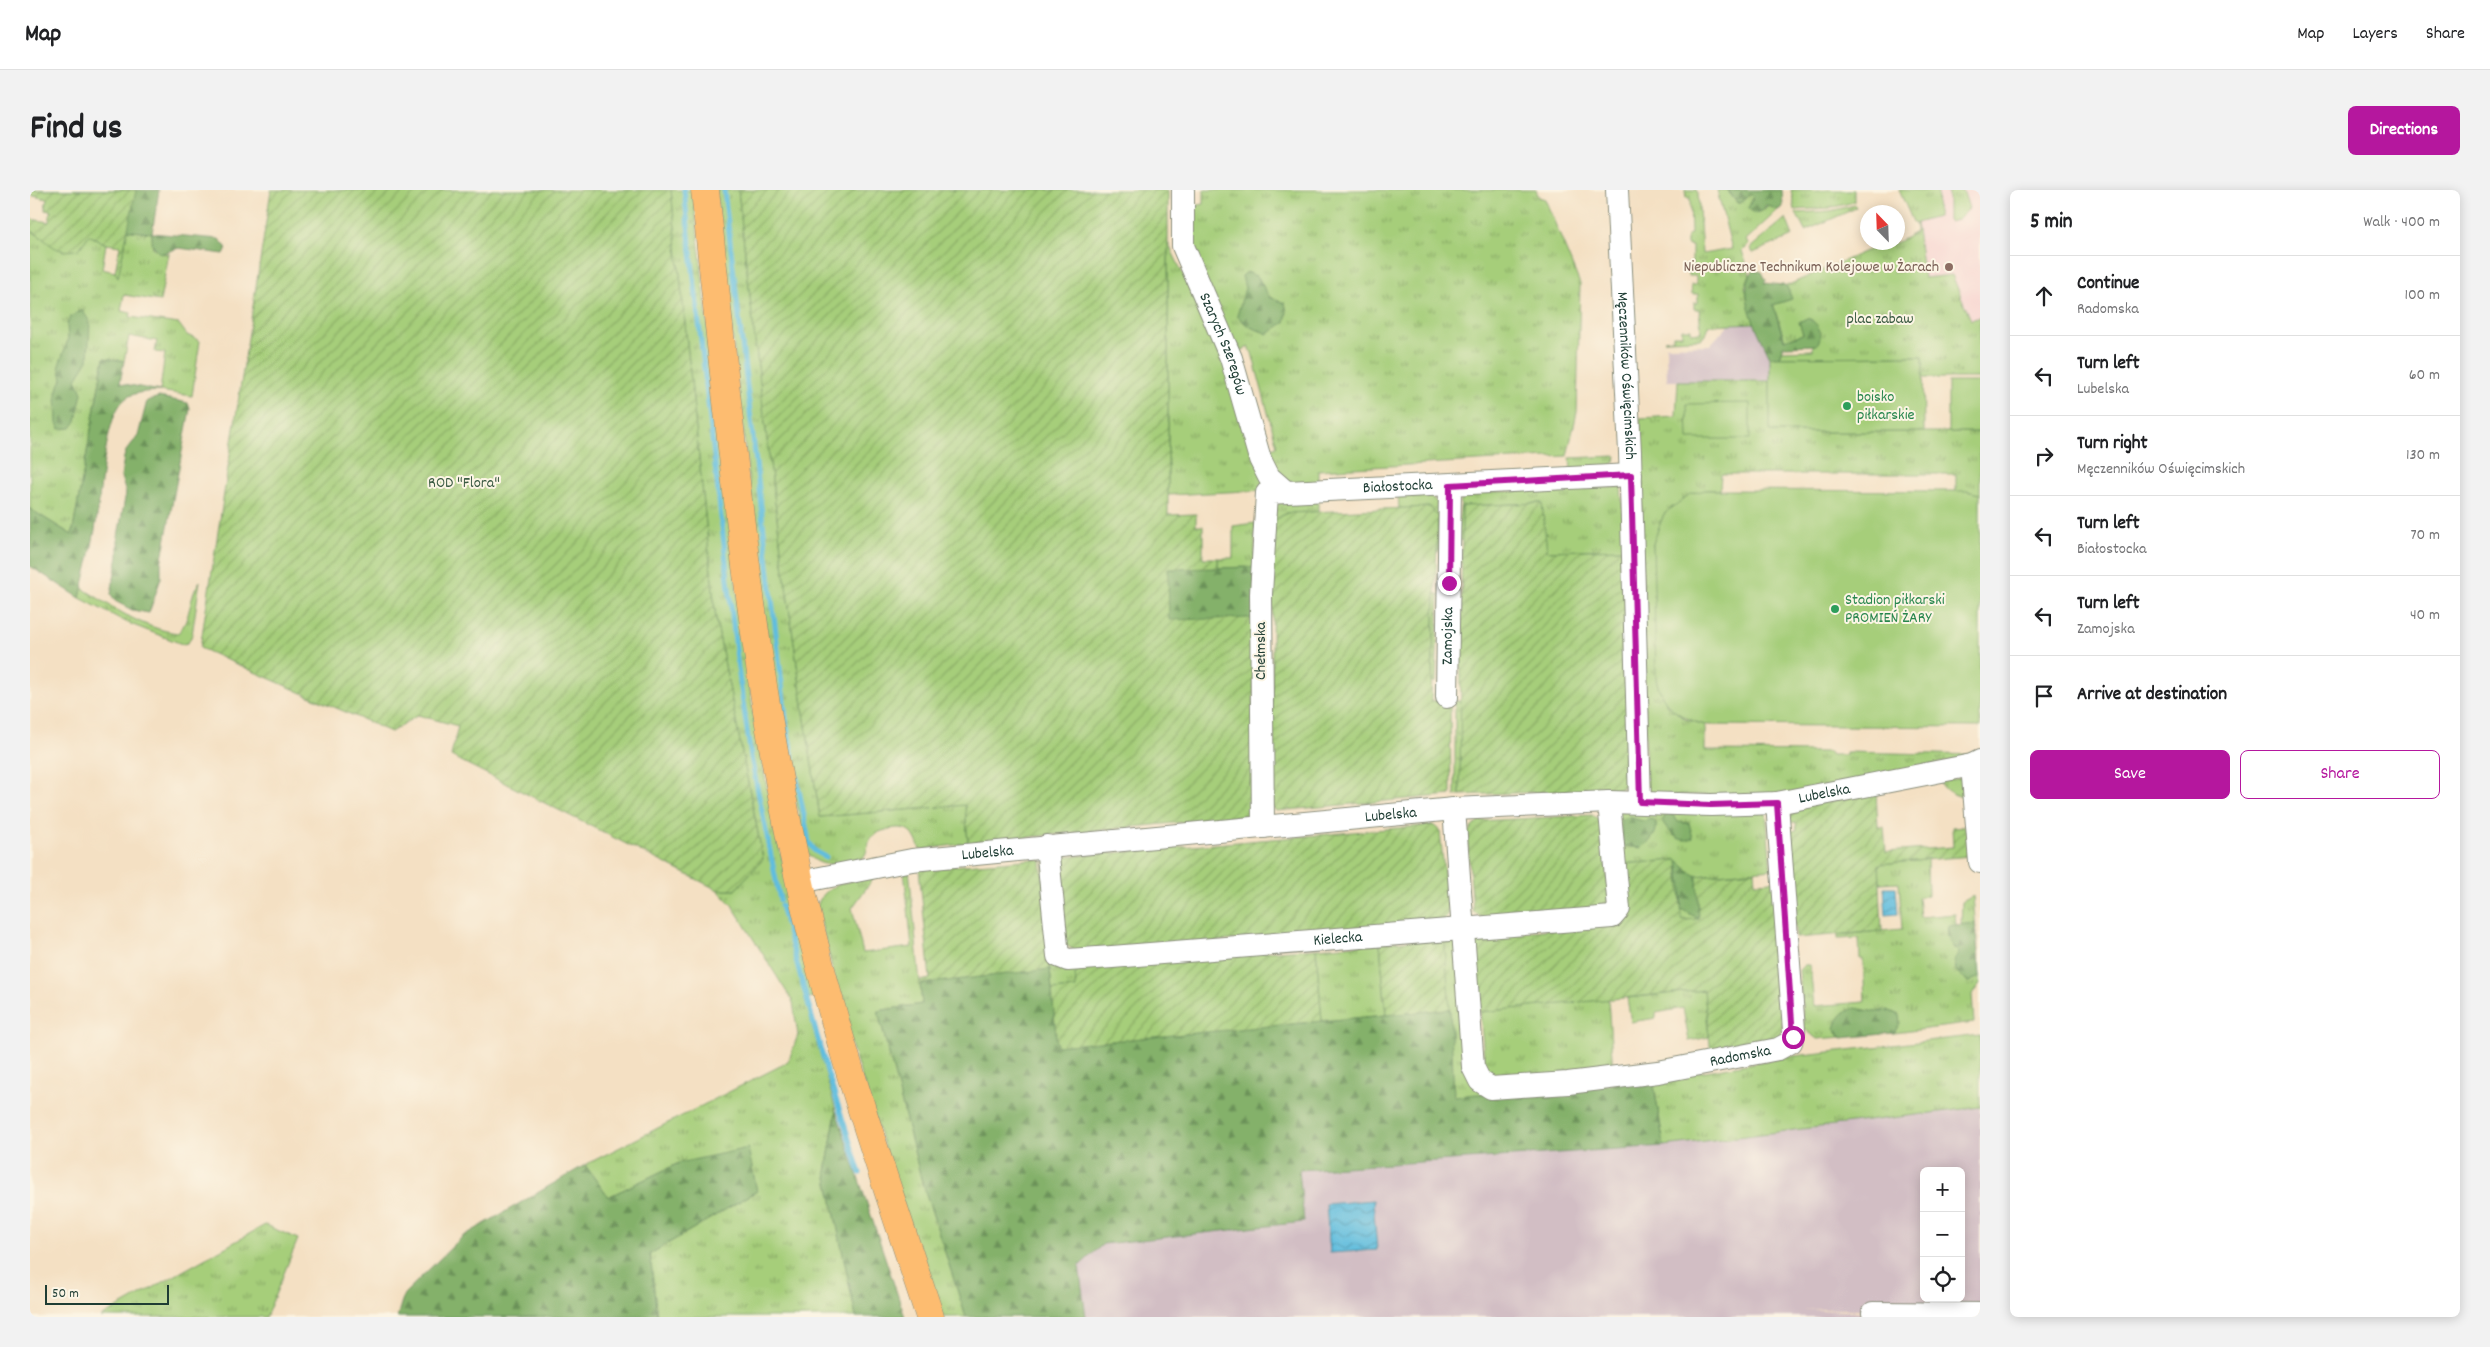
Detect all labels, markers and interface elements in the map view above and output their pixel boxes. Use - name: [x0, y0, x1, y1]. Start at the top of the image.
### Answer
- text: Map: [25, 18, 61, 52]
- text: Map: [2297, 22, 2324, 47]
- text: Layers: [2352, 22, 2398, 47]
- text: Share: [2426, 22, 2465, 47]
- text: Find us: [30, 105, 122, 155]
- button: Directions: [2348, 106, 2460, 155]
- north arrow: [1860, 205, 1905, 250]
- text: 5 min: [2030, 208, 2073, 238]
- text: Walk · 400 m: [2363, 211, 2440, 234]
- place label: Niepubliczne Technikum Kolejowe w Żarach: [1683, 256, 1939, 279]
- marker: Niepubliczne Technikum Kolejowe w Żarach: [1943, 261, 1955, 273]
- text: Continue: [2077, 271, 2139, 298]
- icon: ahead: [2030, 282, 2058, 310]
- text: 100 m: [2404, 284, 2440, 307]
- street label: Szarych Szeregów: [1193, 289, 1253, 398]
- street label: Męczenników Oświęcimskich: [1611, 291, 1642, 460]
- text: Radomska: [2077, 298, 2139, 321]
- park label: plac zabaw: [1846, 308, 1914, 331]
- text: Turn left: [2077, 351, 2140, 378]
- icon: left: [2030, 362, 2058, 390]
- text: 60 m: [2409, 364, 2440, 387]
- text: Lubelska: [2077, 378, 2129, 401]
- place label: boisko piłkarskie: [1857, 386, 1915, 427]
- marker: boisko piłkarskie: [1841, 400, 1853, 412]
- text: Turn right: [2077, 431, 2148, 458]
- icon: right: [2030, 442, 2058, 470]
- text: 130 m: [2406, 444, 2440, 467]
- text: Męczenników Oświęcimskich: [2077, 458, 2245, 481]
- park label: ROD "Flora": [428, 472, 500, 495]
- street label: Białostocka: [1362, 473, 1433, 500]
- text: Turn left: [2077, 511, 2140, 538]
- icon: left: [2030, 522, 2058, 550]
- text: 70 m: [2410, 524, 2440, 547]
- text: Białostocka: [2077, 538, 2146, 561]
- route end: [1438, 572, 1461, 595]
- place label: Stadion piłkarski PROMIEŃ ŻARY: [1845, 589, 1945, 630]
- text: Turn left: [2077, 591, 2140, 618]
- icon: left: [2030, 602, 2058, 630]
- marker: Stadion piłkarski PROMIEŃ ŻARY: [1829, 603, 1841, 615]
- text: 40 m: [2410, 604, 2440, 627]
- street label: Zamojska: [1436, 606, 1460, 665]
- text: Zamojska: [2077, 618, 2135, 641]
- street label: Chełmska: [1250, 621, 1273, 680]
- icon: arrive: [2030, 682, 2058, 710]
- text: Arrive at destination: [2077, 682, 2227, 709]
- button: Save: [2030, 750, 2230, 799]
- button: Share: [2240, 750, 2440, 799]
- street label: Lubelska: [1797, 777, 1853, 810]
- street label: Lubelska: [1364, 801, 1418, 829]
- street label: Lubelska: [961, 839, 1015, 867]
- street label: Kielecka: [1313, 925, 1364, 952]
- route start: [1782, 1026, 1805, 1049]
- street label: Radomska: [1708, 1039, 1773, 1073]
- map controls: [1920, 1167, 1965, 1302]
- button: +: [1920, 1167, 1965, 1212]
- button: −: [1920, 1212, 1965, 1257]
- button: locate: [1920, 1257, 1965, 1302]
- scale bar: [45, 1282, 169, 1305]
- text: 50 m: [52, 1284, 79, 1304]

